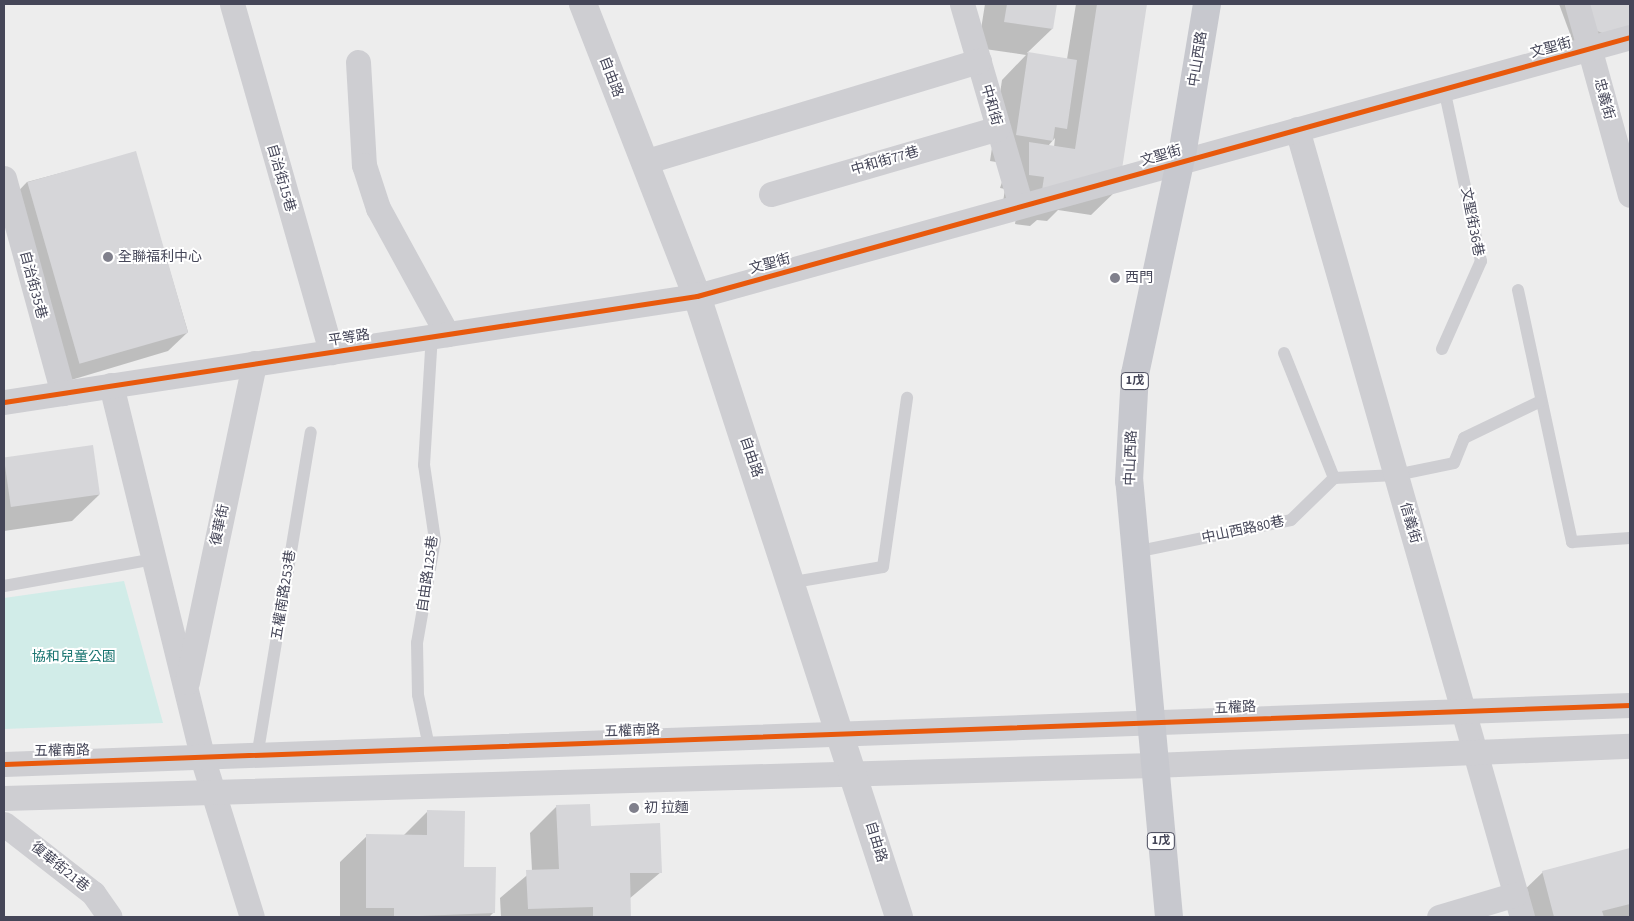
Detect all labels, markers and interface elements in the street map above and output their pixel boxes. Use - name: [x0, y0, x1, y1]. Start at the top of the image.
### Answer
- street label: 中山西路: [1185, 30, 1211, 88]
- street label: 文聖街: [1529, 34, 1573, 62]
- street label: 自由路: [596, 54, 626, 100]
- street label: 忠義街: [1590, 77, 1618, 121]
- street label: 中和街: [977, 82, 1005, 128]
- street label: 自治街15巷: [263, 142, 299, 214]
- street label: 文聖街: [1138, 142, 1184, 170]
- street label: 中和街77巷: [849, 143, 921, 179]
- street label: 文聖街36巷: [1457, 186, 1487, 258]
- street label: 自治街35巷: [16, 249, 50, 321]
- place label: 全聯福利中心: [118, 249, 202, 265]
- street label: 文聖街: [748, 250, 792, 278]
- marker: 全聯福利中心: [102, 251, 114, 263]
- place label: 西門: [1125, 270, 1153, 286]
- marker: 西門: [1109, 272, 1121, 284]
- street label: 平等路: [327, 326, 371, 350]
- road number: 1戊: [1120, 372, 1150, 391]
- street label: 中山西路: [1122, 430, 1140, 486]
- street label: 自由路: [736, 434, 766, 480]
- street label: 信義街: [1396, 500, 1424, 546]
- street label: 復華街: [207, 503, 233, 547]
- street label: 中山西路80巷: [1200, 513, 1286, 547]
- street label: 自由路125巷: [414, 535, 442, 613]
- street label: 五權南路253巷: [269, 549, 299, 641]
- park label: 協和兒童公園: [32, 649, 116, 665]
- street label: 五權路: [1214, 699, 1256, 717]
- street label: 五權南路: [604, 722, 660, 740]
- street label: 五權南路: [34, 742, 90, 760]
- place label: 初 拉麵: [644, 800, 689, 816]
- marker: 初 拉麵: [628, 802, 640, 814]
- street label: 自由路: [862, 819, 890, 865]
- road number: 1戊: [1146, 831, 1176, 850]
- street label: 復華街21巷: [28, 838, 92, 896]

